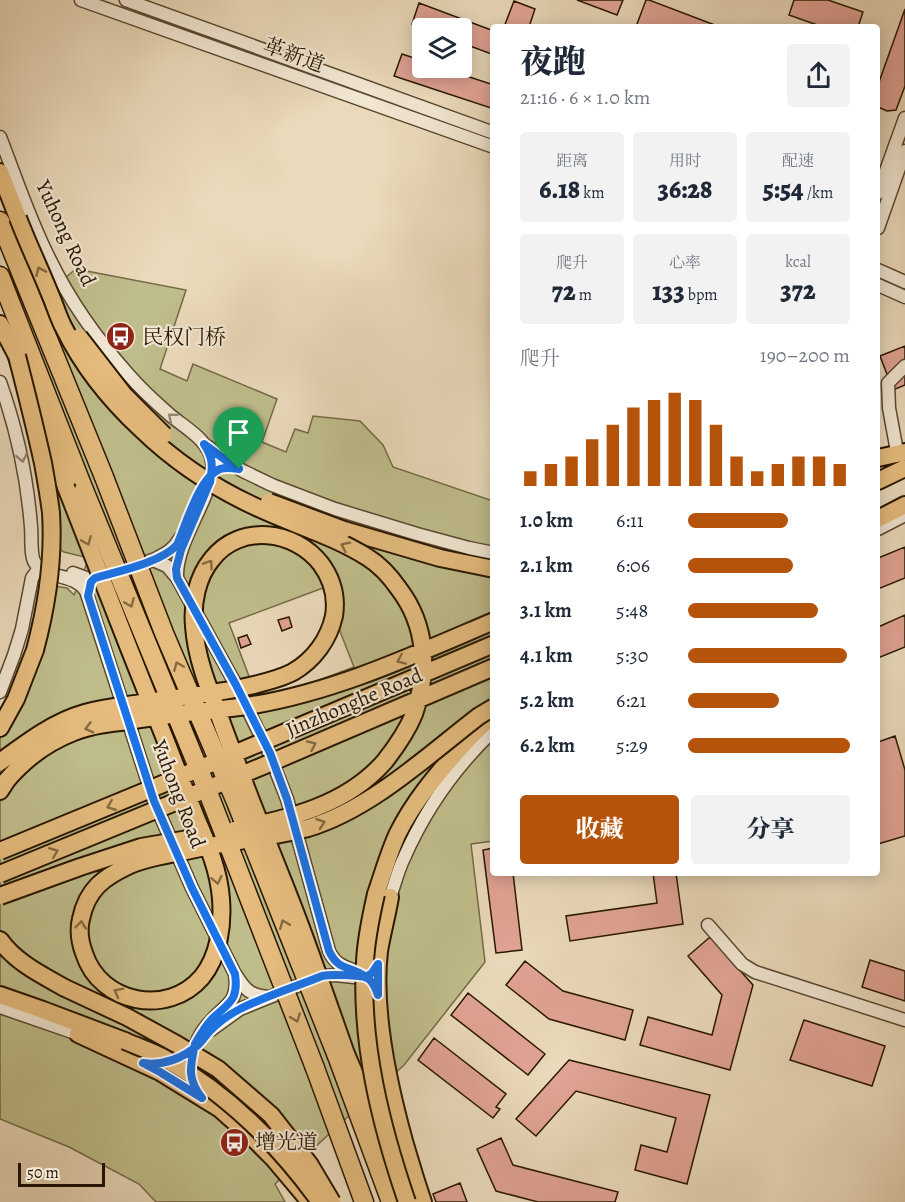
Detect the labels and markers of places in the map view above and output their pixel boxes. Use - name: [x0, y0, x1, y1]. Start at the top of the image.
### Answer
- bus stop icon: 民权门桥: [105, 321, 137, 353]
- place label: 民权门桥: [142, 323, 226, 351]
- pin: [213, 407, 264, 469]
- bus stop icon: 增光道: [218, 1126, 250, 1158]
- place label: 增光道: [255, 1128, 318, 1156]

